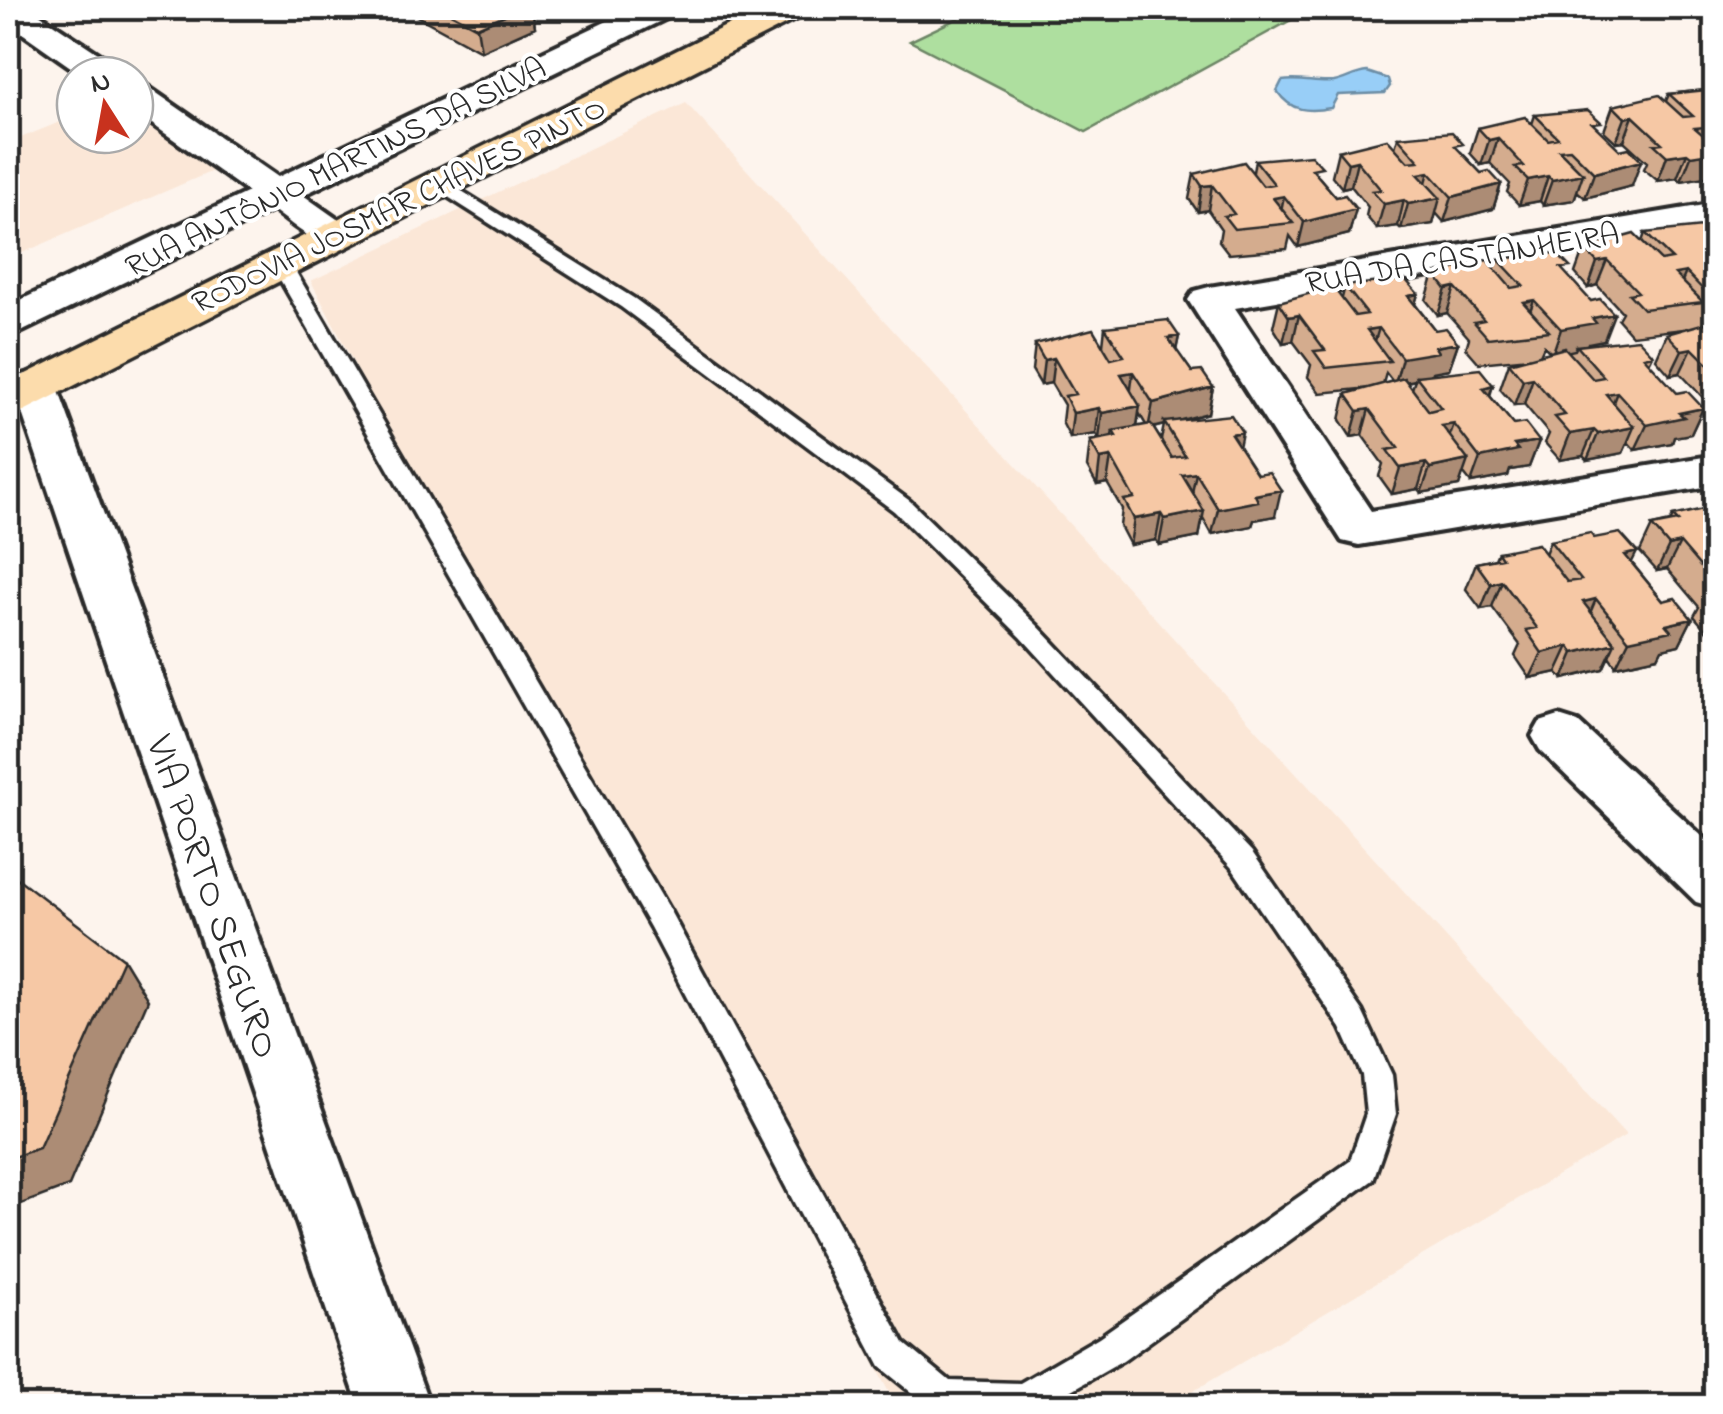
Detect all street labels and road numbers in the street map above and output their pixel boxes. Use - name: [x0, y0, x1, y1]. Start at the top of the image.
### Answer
- street label: RUA ANTÔNIO MARTINS DA SILVA: [118, 47, 555, 292]
- street label: RODOVIA JOSMAR CHAVES PINTO: [185, 86, 614, 328]
- street label: RUA DA CASTANHEIRA: [1302, 212, 1623, 308]
- street label: VIA PORTO SEGURO: [128, 727, 294, 1067]

